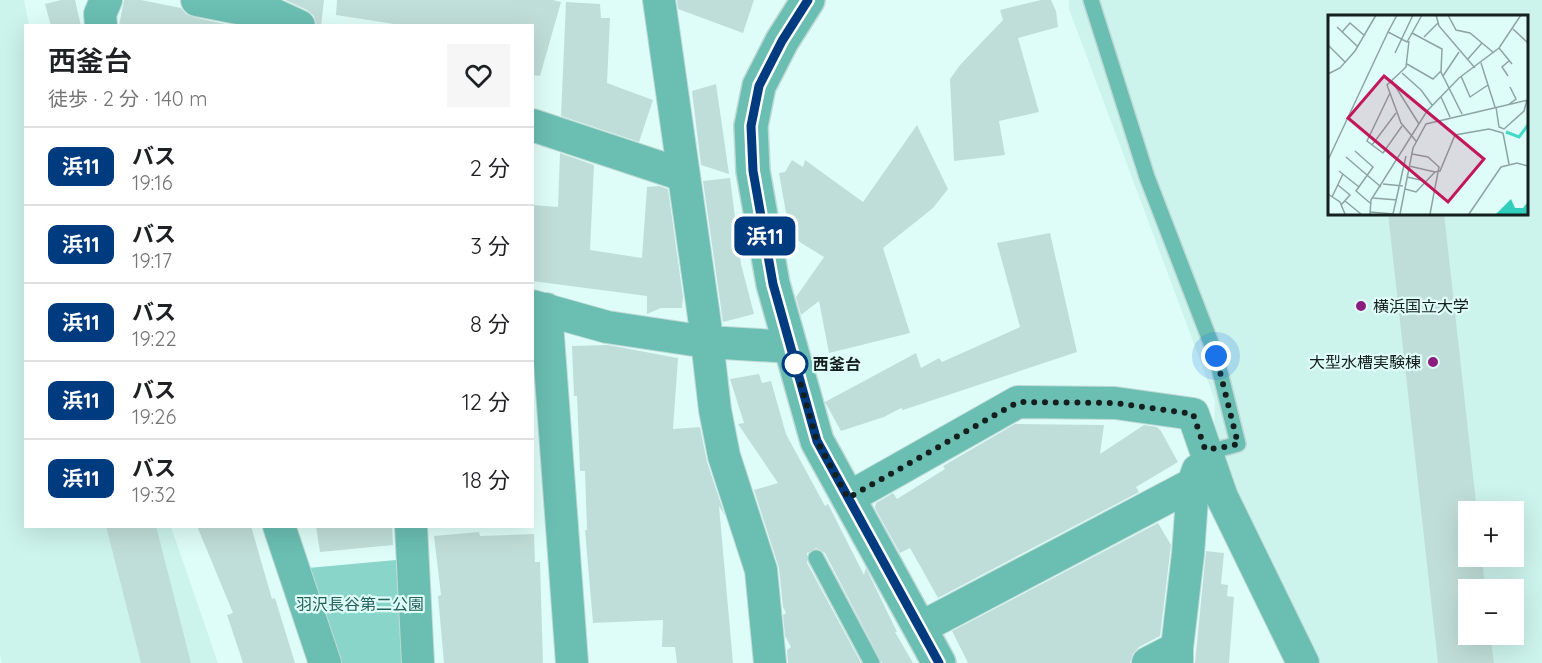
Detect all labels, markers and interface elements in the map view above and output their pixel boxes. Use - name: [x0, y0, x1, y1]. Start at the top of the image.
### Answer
- inset map: [1328, 15, 1527, 214]
- text: 西釜台: [48, 43, 132, 78]
- button: heart: [447, 44, 510, 107]
- text: 徒歩 · 2 分 · 140 m: [48, 86, 207, 111]
- text: バス: [132, 142, 176, 170]
- text: 浜11: [62, 153, 100, 179]
- text: 2 分: [470, 154, 510, 182]
- text: 19:16: [132, 170, 172, 195]
- line badge: 浜11: [730, 216, 800, 256]
- text: バス: [132, 220, 176, 248]
- text: 浜11: [746, 223, 784, 249]
- text: 浜11: [62, 231, 100, 257]
- text: 3 分: [470, 232, 510, 260]
- text: 19:17: [132, 248, 172, 273]
- place label: 横浜国立大学: [1373, 296, 1469, 316]
- text: バス: [132, 298, 176, 326]
- marker: 横浜国立大学: [1354, 299, 1368, 313]
- text: 浜11: [62, 309, 100, 335]
- text: 8 分: [470, 310, 510, 338]
- text: 19:22: [132, 326, 176, 351]
- your location: [1201, 341, 1231, 371]
- marker: 西釜台: [782, 351, 808, 377]
- place label: 大型水槽実験棟: [1309, 352, 1421, 372]
- place label: 西釜台: [813, 354, 861, 374]
- marker: 大型水槽実験棟: [1426, 355, 1440, 369]
- text: バス: [132, 376, 176, 404]
- text: 浜11: [62, 387, 100, 413]
- text: 12 分: [462, 388, 510, 416]
- text: 19:26: [132, 404, 176, 429]
- text: バス: [132, 454, 176, 482]
- text: 浜11: [62, 465, 100, 491]
- text: 18 分: [462, 466, 510, 494]
- text: 19:32: [132, 482, 176, 507]
- map controls: [1458, 501, 1524, 645]
- button: +: [1458, 501, 1524, 567]
- button: −: [1458, 579, 1524, 645]
- park label: 羽沢長谷第二公園: [296, 594, 424, 614]

